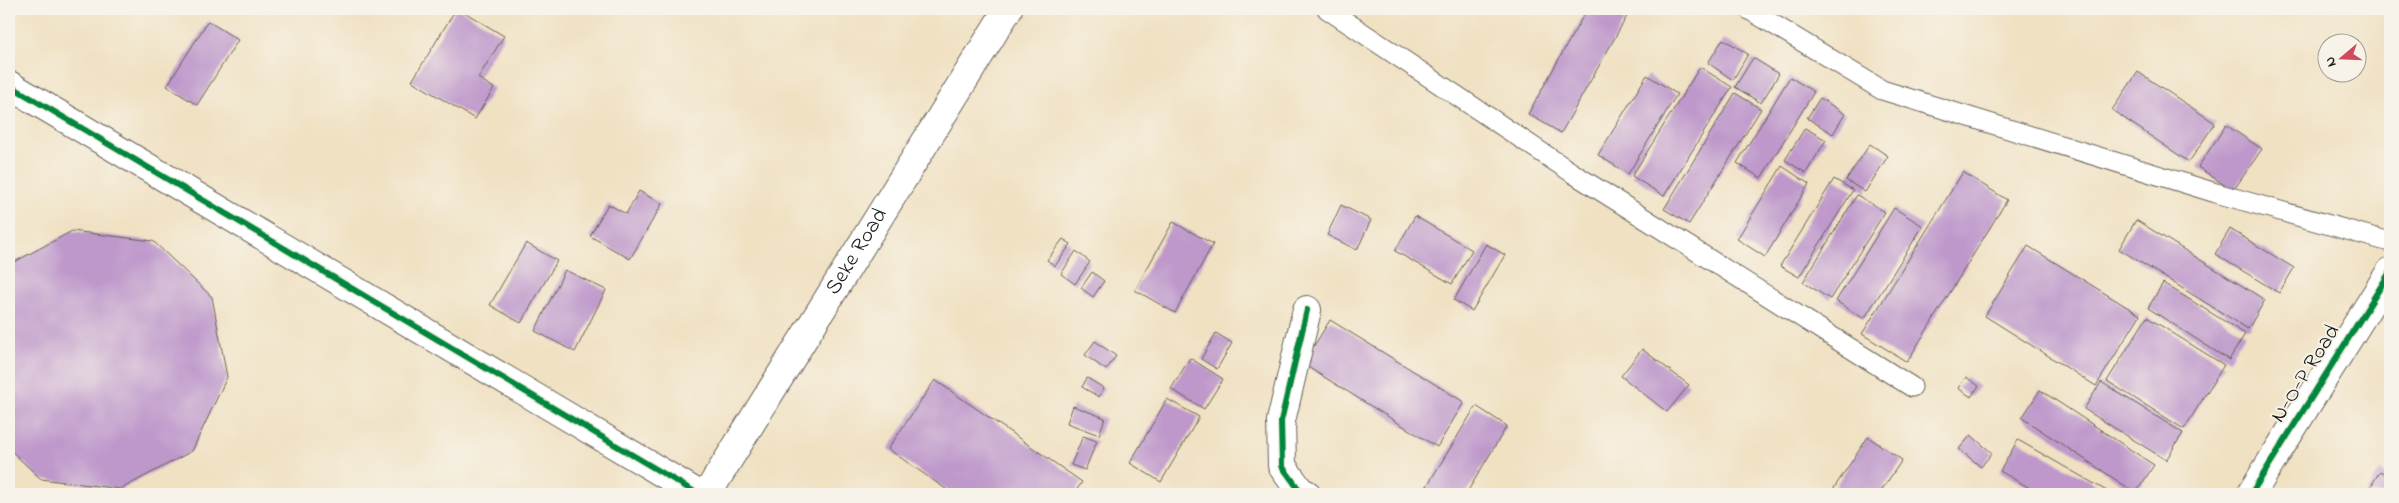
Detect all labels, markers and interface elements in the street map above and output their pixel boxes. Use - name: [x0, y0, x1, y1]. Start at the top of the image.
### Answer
- north arrow: [2316, 32, 2366, 82]
- text: N: [2320, 54, 2343, 70]
- street label: Seke Road: [818, 202, 896, 301]
- street label: N-O-P Road: [2263, 319, 2349, 429]

